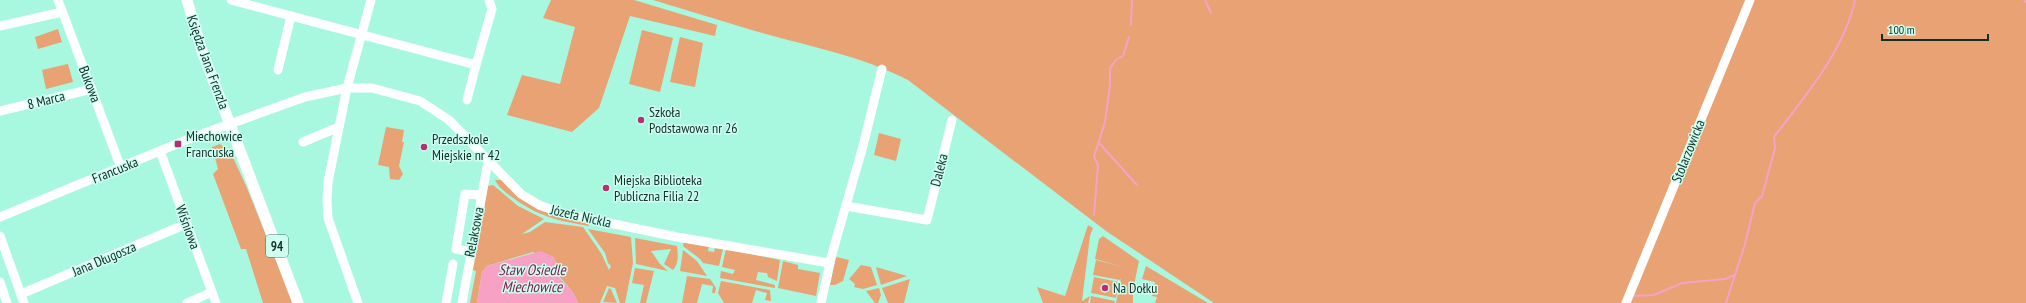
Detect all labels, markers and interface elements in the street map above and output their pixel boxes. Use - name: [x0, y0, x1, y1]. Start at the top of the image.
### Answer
- street label: Księdza Jana Frenzla: [183, 12, 233, 112]
- scale bar: [1882, 16, 1988, 42]
- text: 100 m: [1888, 22, 1915, 37]
- street label: Bukowa: [75, 63, 105, 105]
- street label: 8 Marca: [25, 87, 67, 113]
- place label: Szkoła Podstawowa nr 26: [649, 103, 738, 137]
- marker: Szkoła Podstawowa nr 26: [636, 115, 646, 125]
- street label: Stolarzowicka: [1667, 117, 1709, 185]
- place label: Miechowice Francuska: [186, 127, 243, 161]
- place label: Przedszkole Miejskie nr 42: [432, 130, 500, 164]
- marker: Miechowice Francuska: [173, 139, 183, 149]
- marker: Przedszkole Miejskie nr 42: [419, 142, 429, 152]
- street label: Daleka: [926, 152, 952, 188]
- street label: Francuska: [89, 153, 141, 187]
- place label: Miejska Biblioteka Publiczna Filia 22: [614, 171, 702, 205]
- marker: Miejska Biblioteka Publiczna Filia 22: [601, 183, 611, 193]
- street label: Józefa Nickla: [548, 200, 613, 232]
- street label: Wiśniowa: [172, 202, 204, 252]
- street label: Relaksowa: [460, 205, 488, 259]
- road number: 94: [266, 235, 288, 257]
- street label: Jana Długosza: [68, 237, 139, 281]
- water label: Staw Osiedle Miechowice: [498, 260, 566, 296]
- place label: Na Dołku: [1113, 279, 1157, 297]
- marker: Na Dołku: [1100, 283, 1110, 293]

